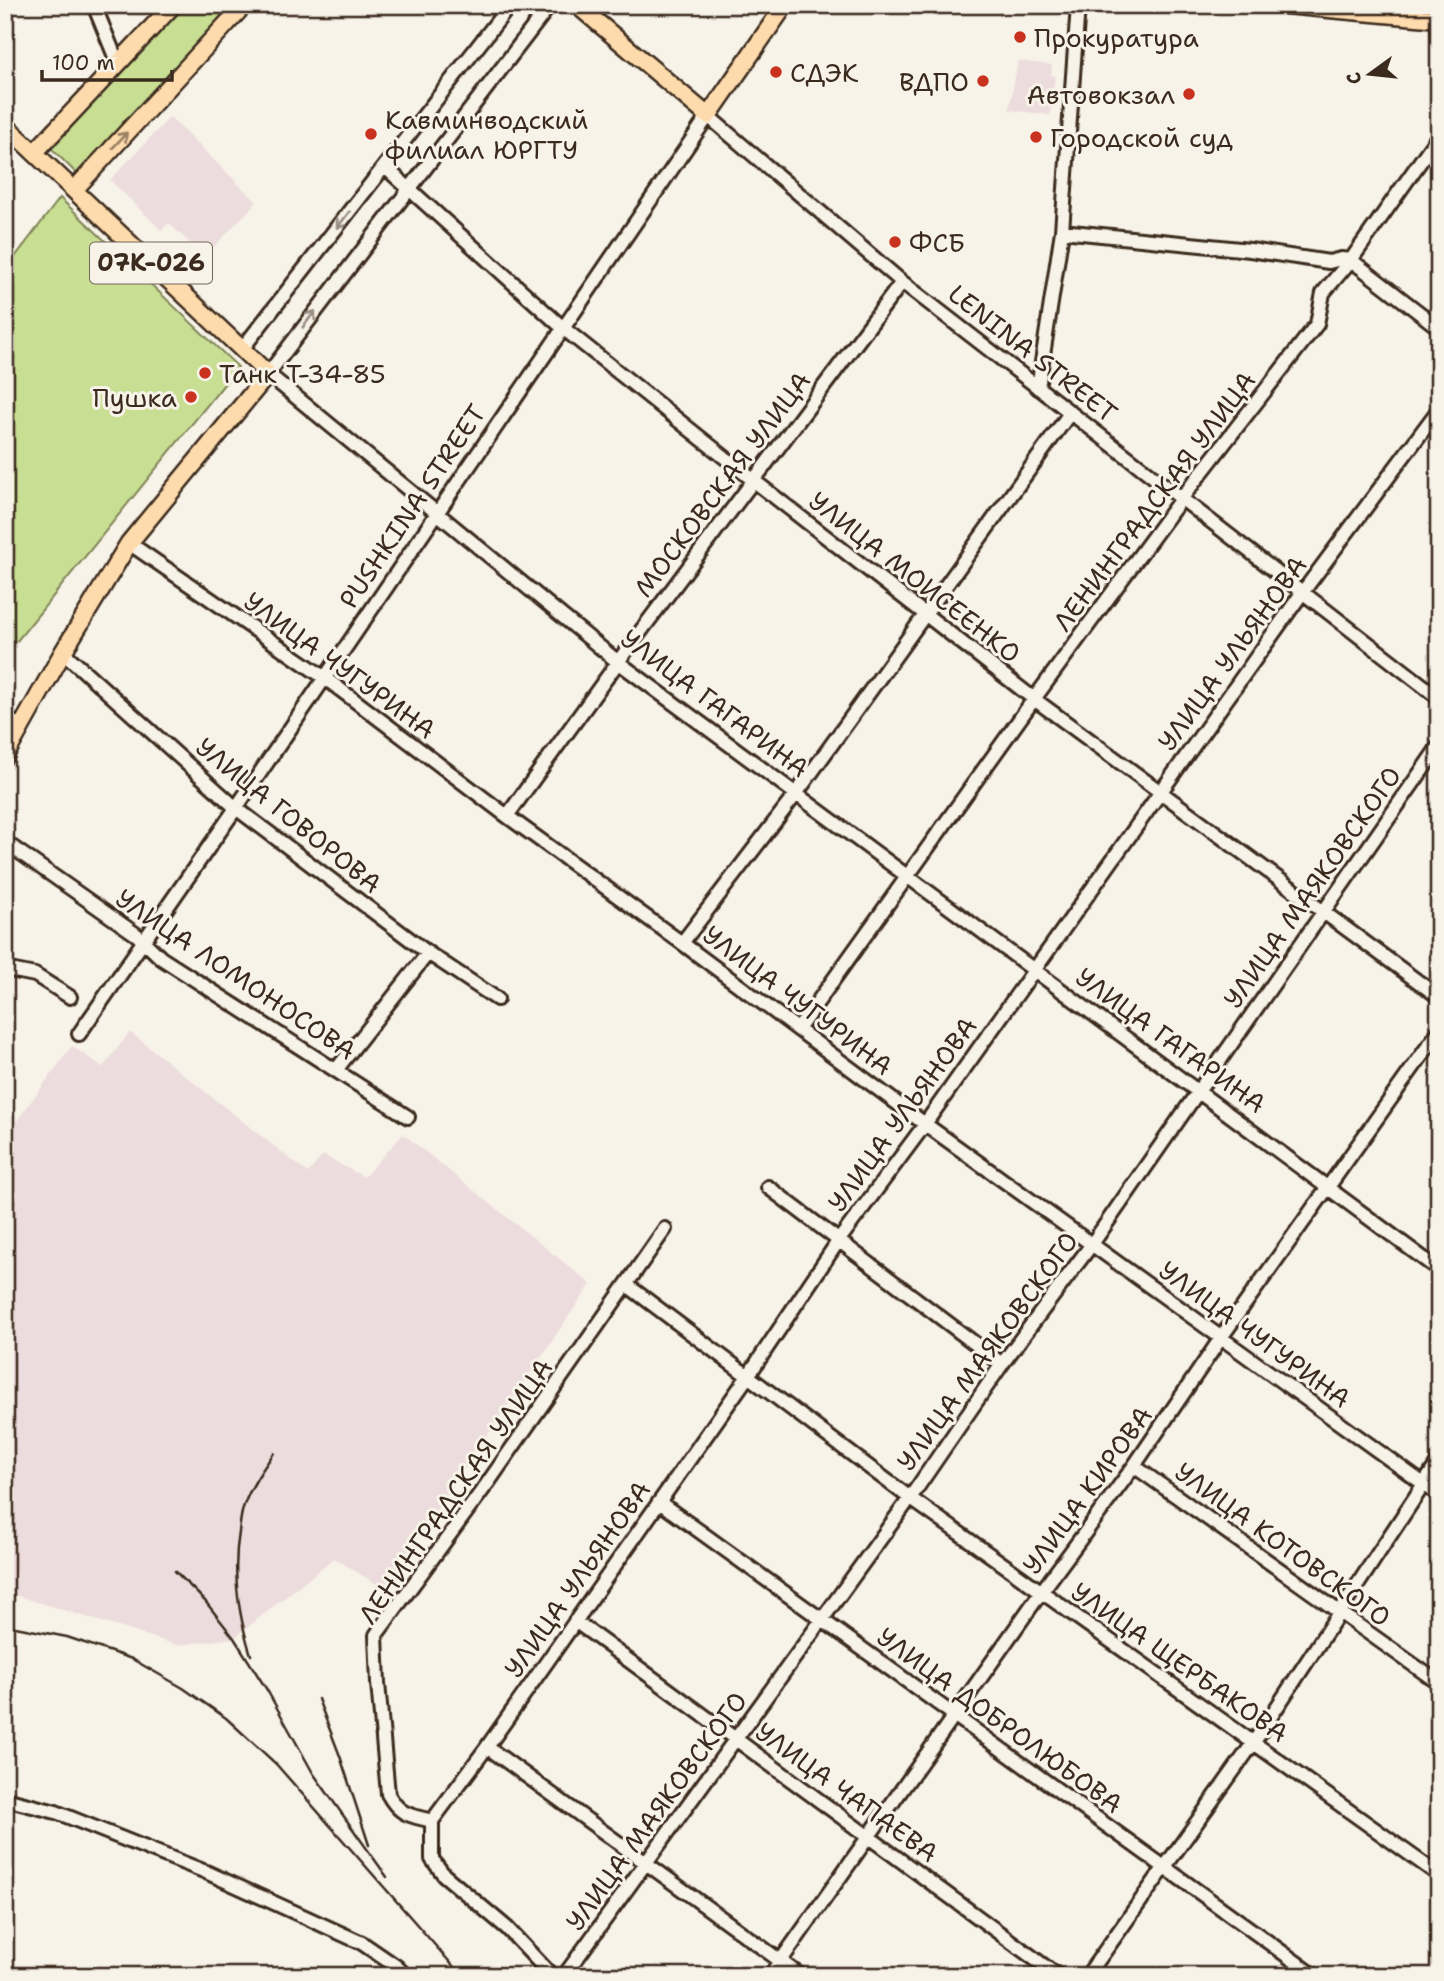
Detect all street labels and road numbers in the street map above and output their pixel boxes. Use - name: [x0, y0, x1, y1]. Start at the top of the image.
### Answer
- road number: 07К-026: [90, 242, 212, 284]
- street label: LENINA STREET: [941, 276, 1125, 430]
- street label: МОСКОВСКАЯ УЛИЦА: [626, 364, 818, 604]
- street label: ЛЕНИНГРАДСКАЯ УЛИЦА: [1045, 364, 1263, 638]
- street label: PUSHKINA STREET: [331, 397, 493, 615]
- street label: УЛИЦА МОИСЕЕНКО: [802, 483, 1028, 671]
- street label: УЛИЦА УЛЬЯНОВА: [1149, 549, 1315, 757]
- street label: УЛИЦА ЧУГУРИНА: [237, 583, 443, 747]
- street label: УЛИЦА ГАГАРИНА: [614, 621, 816, 785]
- street label: УЛИЦА ГОВОРОВА: [189, 729, 389, 901]
- street label: УЛИЦА МАЯКОВСКОГО: [1215, 759, 1409, 1015]
- street label: УЛИЦА ЛОМОНОСОВА: [109, 880, 363, 1068]
- street label: УЛИЦА ЧУГУРИНА: [696, 917, 900, 1083]
- street label: УЛИЦА ГАГАРИНА: [1069, 959, 1273, 1121]
- street label: УЛИЦА УЛЬЯНОВА: [819, 1010, 985, 1218]
- street label: УЛИЦА МАЯКОВСКОГО: [888, 1224, 1086, 1478]
- street label: УЛИЦА ЧУГУРИНА: [1152, 1252, 1358, 1416]
- street label: ЛЕНИНГРАДСКАЯ УЛИЦА: [350, 1351, 560, 1631]
- street label: УЛИЦА КИРОВА: [1014, 1399, 1160, 1581]
- street label: УЛИЦА КОТОВСКОГО: [1168, 1454, 1398, 1634]
- street label: УЛИЦА УЛЬЯНОВА: [496, 1474, 658, 1684]
- street label: УЛИЦА ЩЕРБАКОВА: [1064, 1574, 1296, 1750]
- street label: УЛИЦА ДОБРОЛЮБОВА: [870, 1619, 1130, 1821]
- street label: УЛИЦА МАЯКОВСКОГО: [557, 1684, 755, 1938]
- street label: УЛИЦА ЧАПАЕВА: [749, 1714, 945, 1870]

